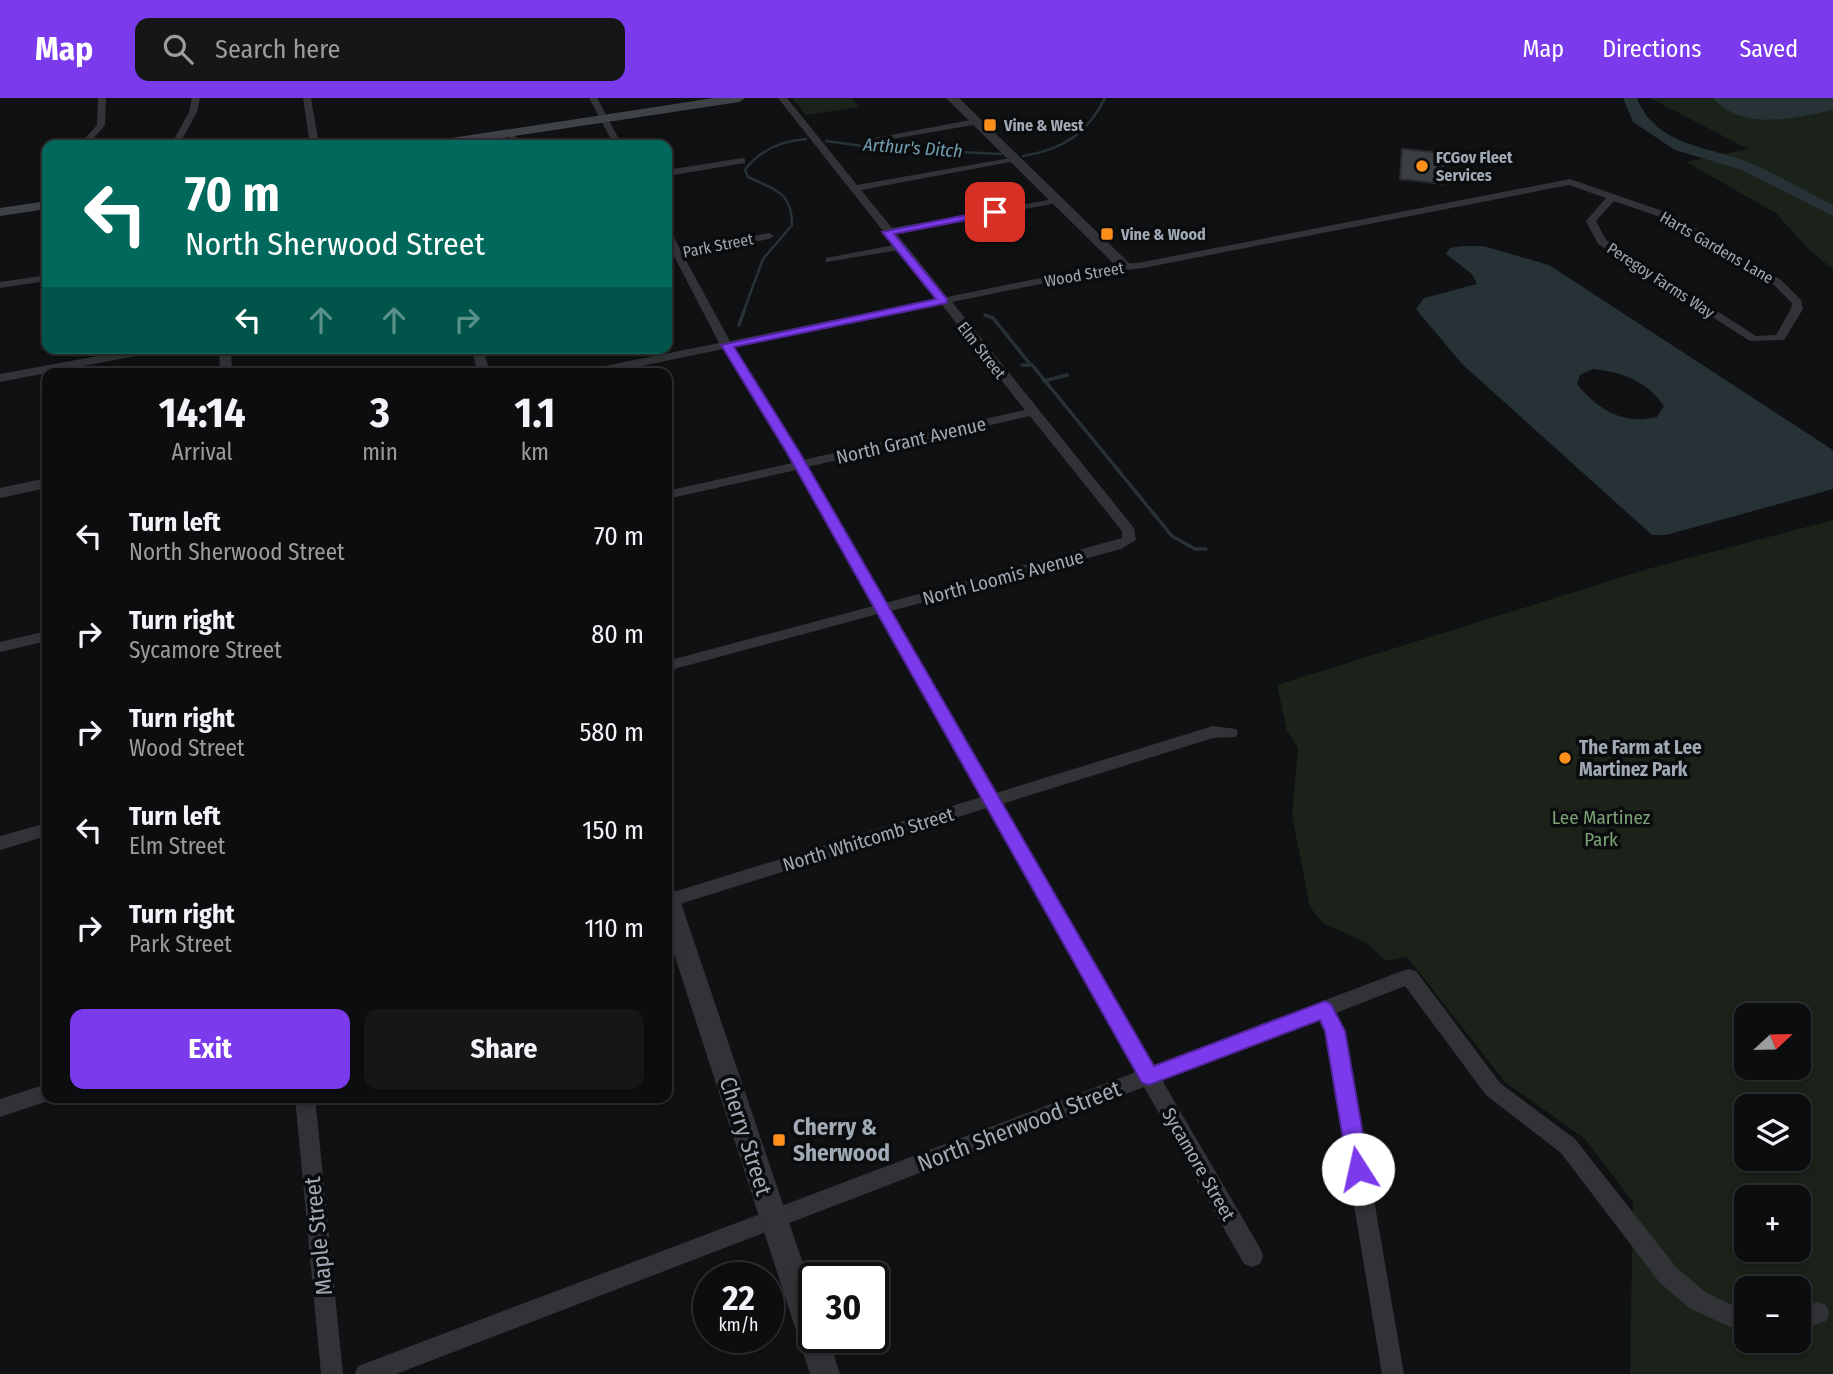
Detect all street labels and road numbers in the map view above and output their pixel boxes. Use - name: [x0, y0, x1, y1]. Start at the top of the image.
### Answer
- street label: Harts Gardens Lane: [1657, 207, 1777, 288]
- street label: Park Street: [681, 229, 756, 262]
- street label: Peregoy Farms Way: [1604, 239, 1719, 323]
- street label: Wood Street: [1043, 258, 1126, 291]
- street label: Elm Street: [953, 318, 1010, 383]
- street label: North Grant Avenue: [834, 412, 988, 469]
- street label: North Loomis Avenue: [920, 545, 1086, 610]
- street label: North Whitcomb Street: [780, 802, 957, 876]
- street label: Cherry Street: [714, 1073, 778, 1199]
- street label: North Sherwood Street: [913, 1074, 1125, 1178]
- street label: Sycamore Street: [1157, 1104, 1240, 1225]
- street label: Maple Street: [298, 1175, 338, 1297]

